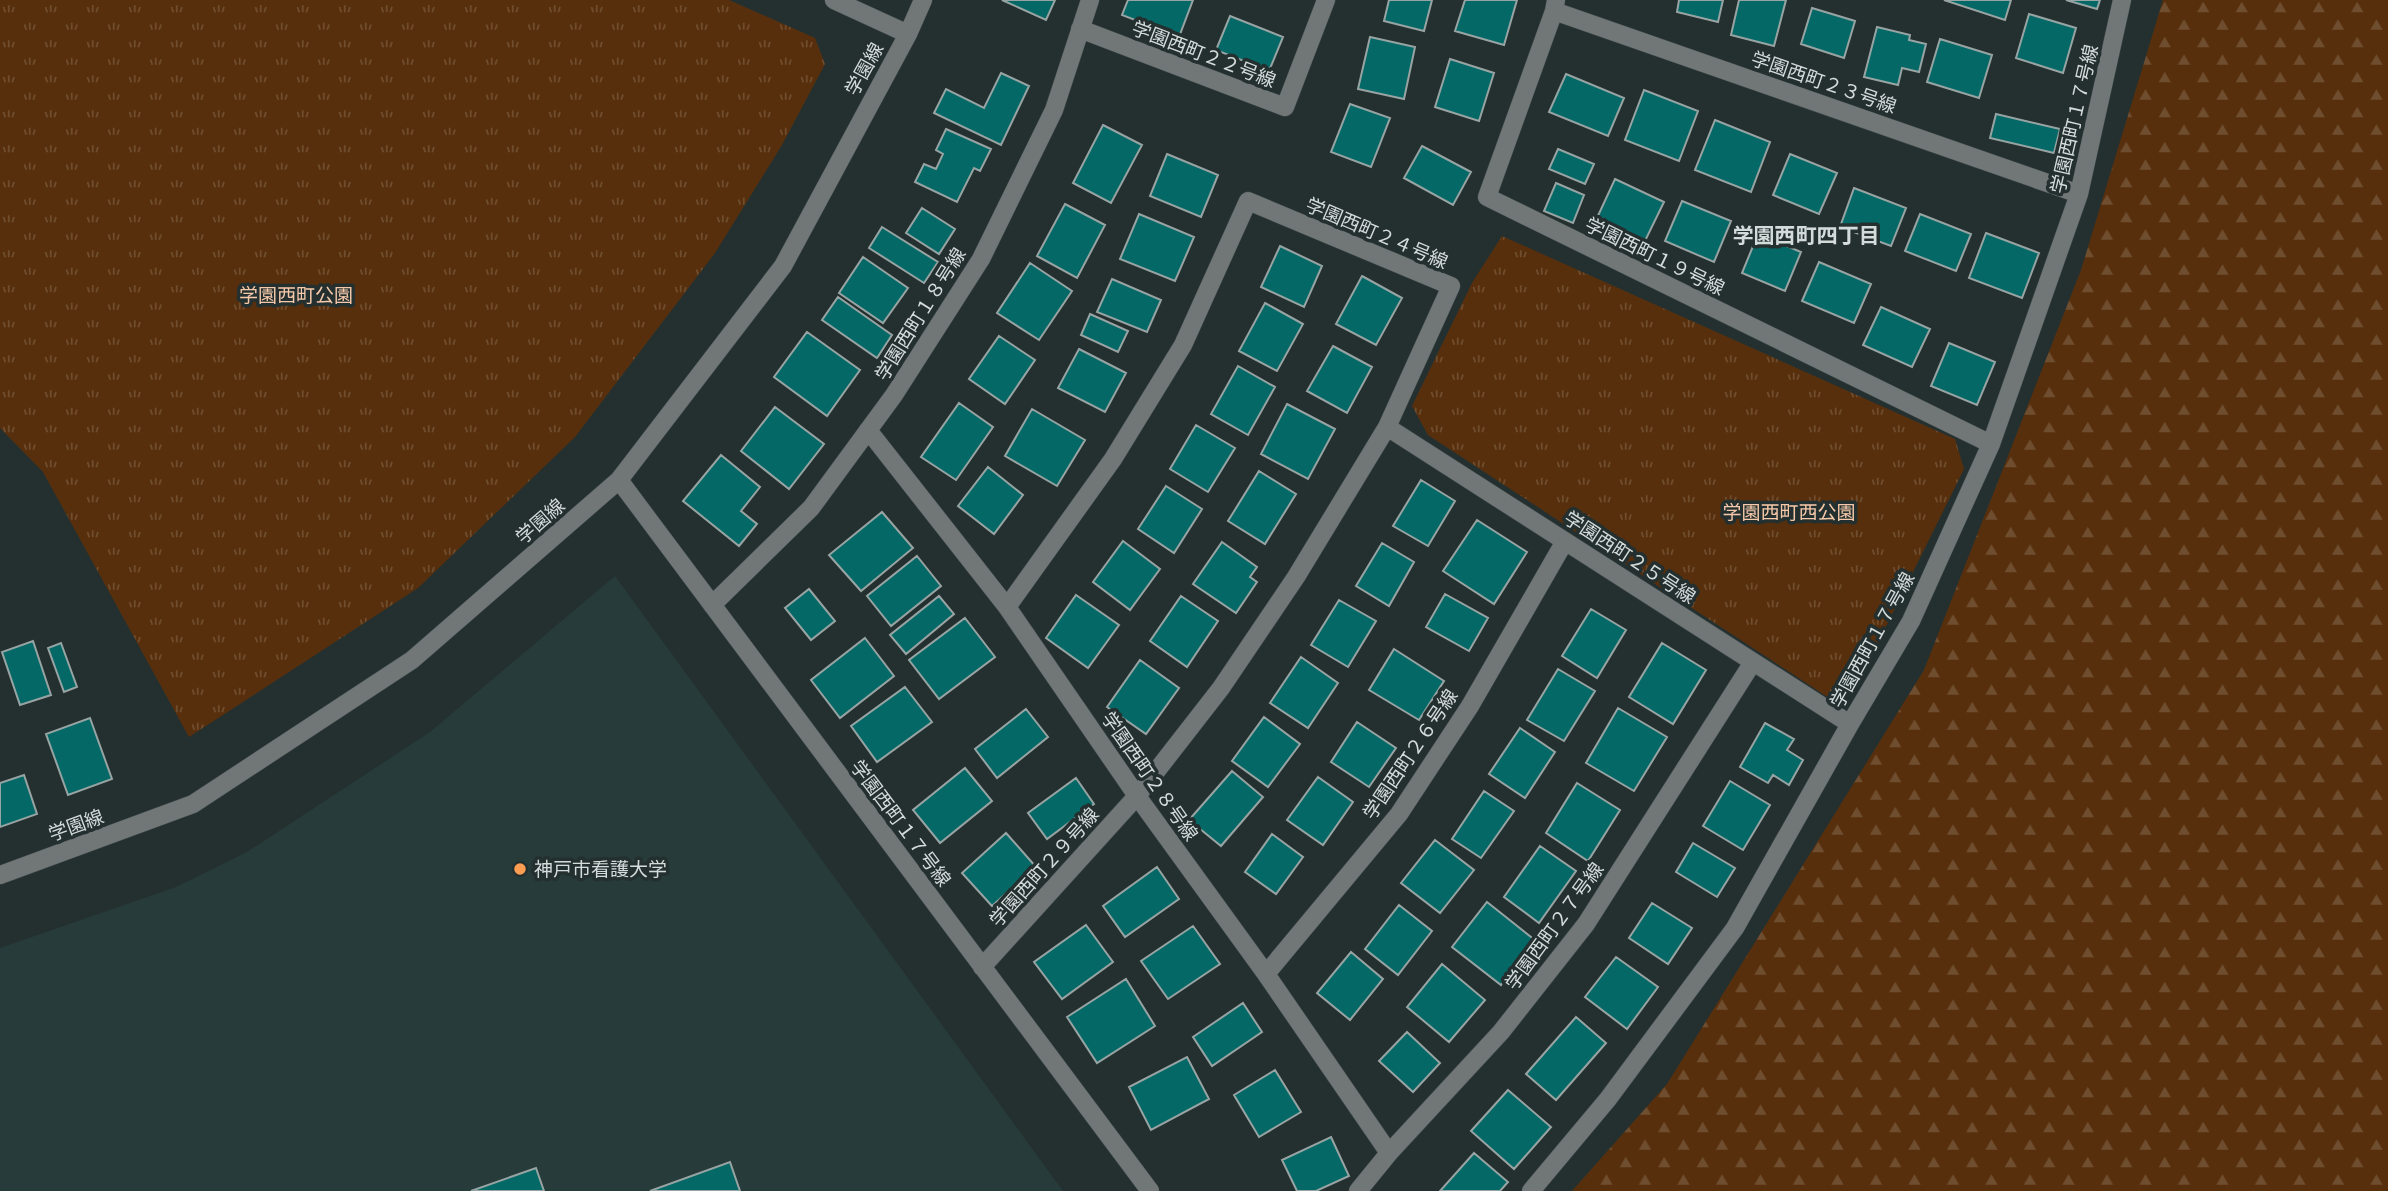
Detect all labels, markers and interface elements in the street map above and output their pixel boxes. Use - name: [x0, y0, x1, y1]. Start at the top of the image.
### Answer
- street label: 学園西町２２号線: [1129, 16, 1279, 92]
- street label: 学園線: [840, 38, 888, 100]
- street label: 学園西町１７号線: [2045, 42, 2103, 196]
- street label: 学園西町２３号線: [1748, 46, 1900, 118]
- street label: 学園西町２４号線: [1302, 192, 1452, 274]
- street label: 学園西町１９号線: [1581, 212, 1729, 300]
- district label: 学園西町四丁目: [1733, 222, 1880, 248]
- street label: 学園西町１８号線: [870, 243, 970, 385]
- park label: 学園西町公園: [239, 283, 353, 307]
- street label: 学園線: [511, 493, 569, 549]
- park label: 学園西町西公園: [1722, 500, 1856, 524]
- street label: 学園西町２５号線: [1560, 506, 1700, 608]
- street label: 学園西町１７号線: [1825, 568, 1919, 712]
- street label: 学園西町２６号線: [1358, 684, 1462, 824]
- street label: 学園西町２８号線: [1097, 707, 1203, 845]
- street label: 学園西町１７号線: [846, 755, 956, 891]
- street label: 学園西町２９号線: [984, 802, 1104, 932]
- street label: 学園線: [45, 804, 107, 846]
- place label: 神戸市看護大学: [534, 857, 667, 881]
- street label: 学園西町２７号線: [1500, 857, 1608, 995]
- marker: 神戸市看護大学: [512, 861, 528, 877]

